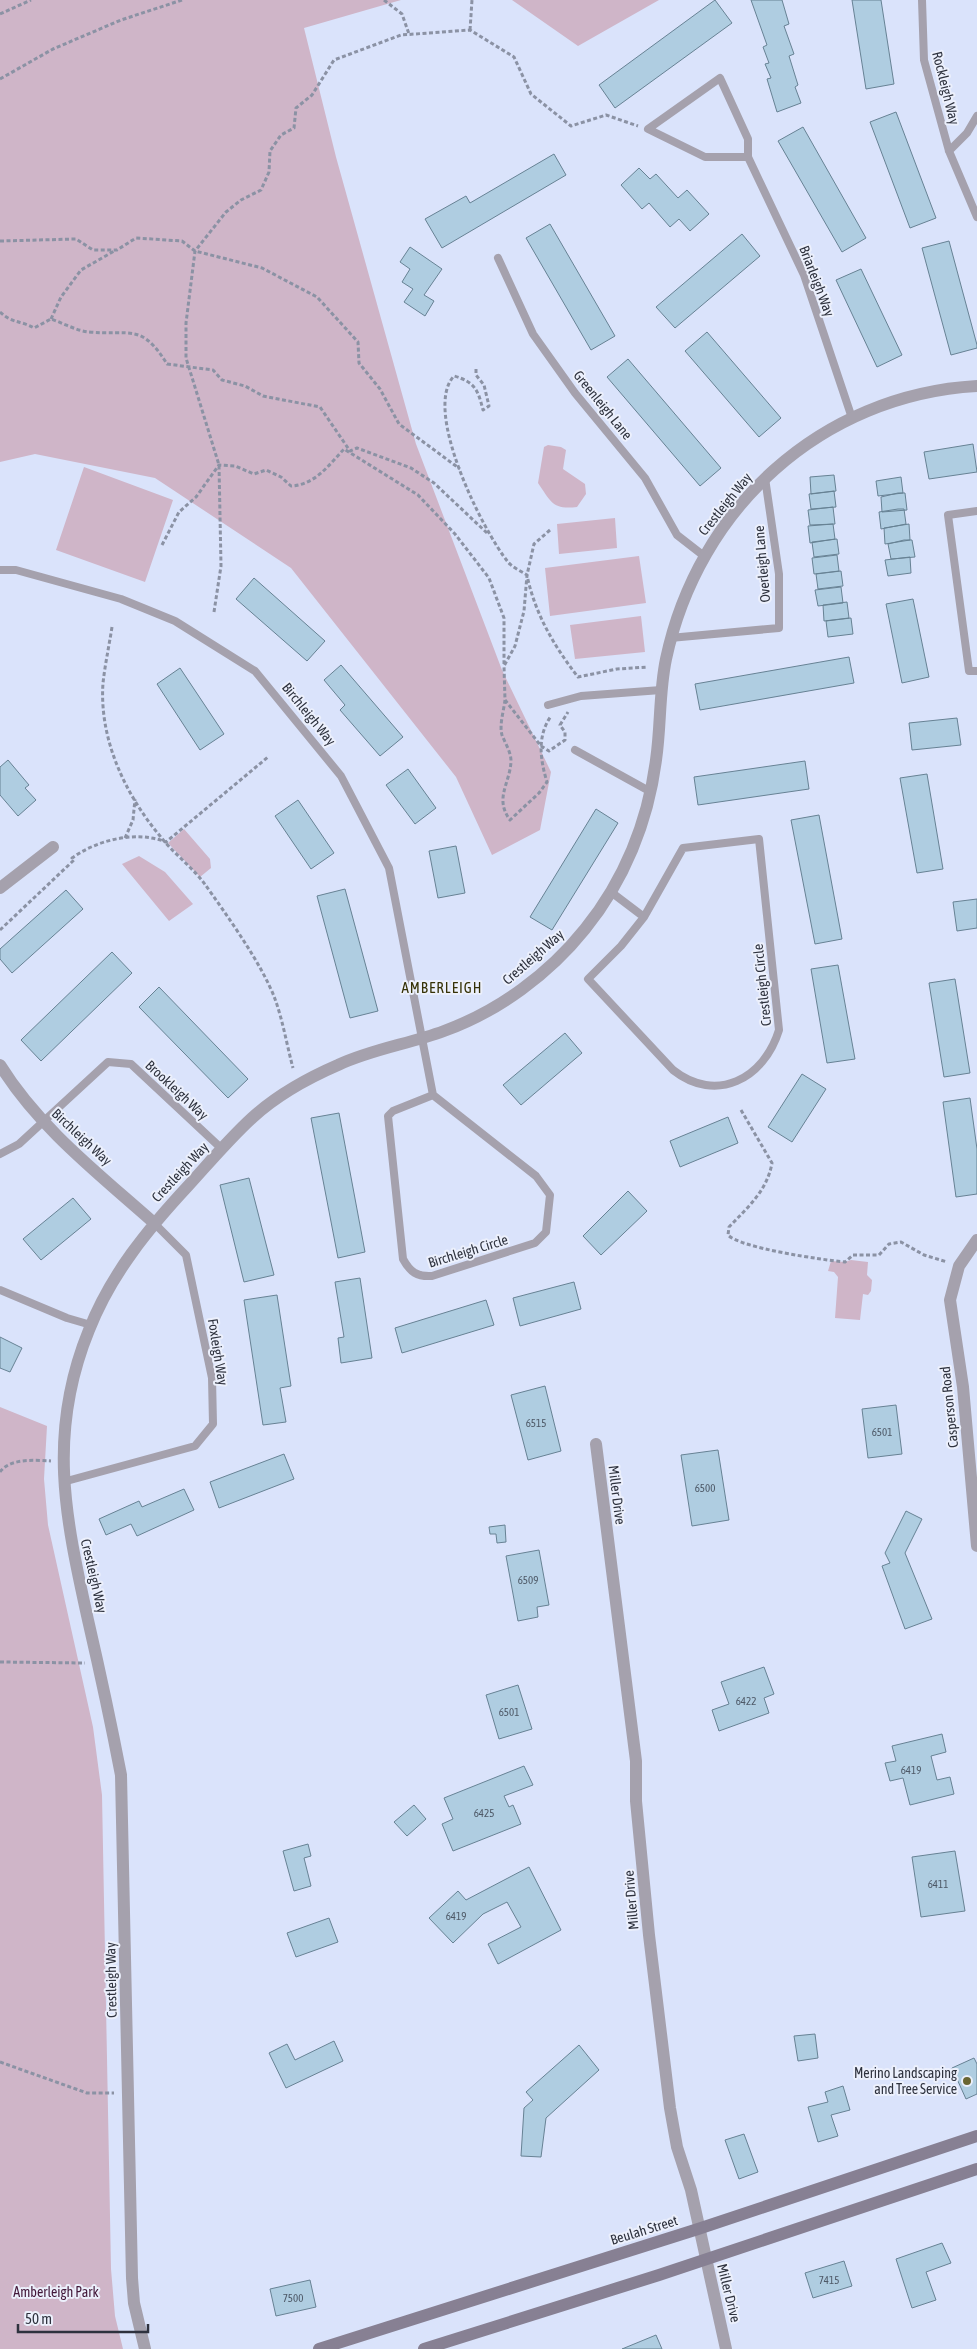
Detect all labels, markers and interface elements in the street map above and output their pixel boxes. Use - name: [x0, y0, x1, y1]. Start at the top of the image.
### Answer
- street label: Rockleigh Way: [929, 50, 963, 126]
- street label: Briarleigh Way: [796, 243, 838, 319]
- street label: Greenleigh Lane: [570, 367, 636, 443]
- street label: Crestleigh Way: [695, 469, 755, 538]
- street label: Overleigh Lane: [751, 525, 773, 603]
- street label: Birchleigh Way: [279, 679, 339, 749]
- street label: Crestleigh Way: [499, 926, 567, 988]
- street label: Crestleigh Circle: [750, 943, 774, 1027]
- district label: AMBERLEIGH: [401, 979, 483, 996]
- street label: Brookleigh Way: [142, 1057, 212, 1123]
- street label: Birchleigh Way: [49, 1105, 115, 1169]
- street label: Crestleigh Way: [148, 1139, 212, 1205]
- street label: Birchleigh Circle: [426, 1231, 510, 1271]
- street label: Foxleigh Way: [205, 1317, 231, 1387]
- street label: Casperson Road: [937, 1365, 961, 1449]
- house number: 6515: [526, 1417, 546, 1429]
- house number: 6501: [872, 1426, 892, 1438]
- street label: Miller Drive: [605, 1465, 629, 1525]
- house number: 6500: [695, 1482, 715, 1494]
- street label: Crestleigh Way: [78, 1537, 110, 1615]
- house number: 6509: [518, 1574, 538, 1586]
- house number: 6422: [736, 1695, 756, 1707]
- house number: 6501: [499, 1706, 519, 1718]
- house number: 6419: [901, 1764, 921, 1776]
- house number: 6425: [474, 1807, 494, 1819]
- street label: Miller Drive: [620, 1870, 642, 1930]
- house number: 6411: [928, 1878, 948, 1890]
- house number: 6419: [446, 1910, 466, 1922]
- street label: Crestleigh Way: [102, 1942, 120, 2018]
- place label: Merino Landscaping and Tree Service: [854, 2065, 957, 2097]
- marker: Merino Landscaping and Tree Service: [961, 2075, 973, 2087]
- street label: Beulah Street: [608, 2212, 680, 2248]
- street label: Miller Drive: [714, 2262, 744, 2324]
- house number: 7415: [819, 2274, 839, 2286]
- park label: Amberleigh Park: [13, 2284, 99, 2300]
- house number: 7500: [283, 2292, 303, 2304]
- scale bar: [18, 2302, 148, 2334]
- text: 50 m: [25, 2310, 52, 2327]

